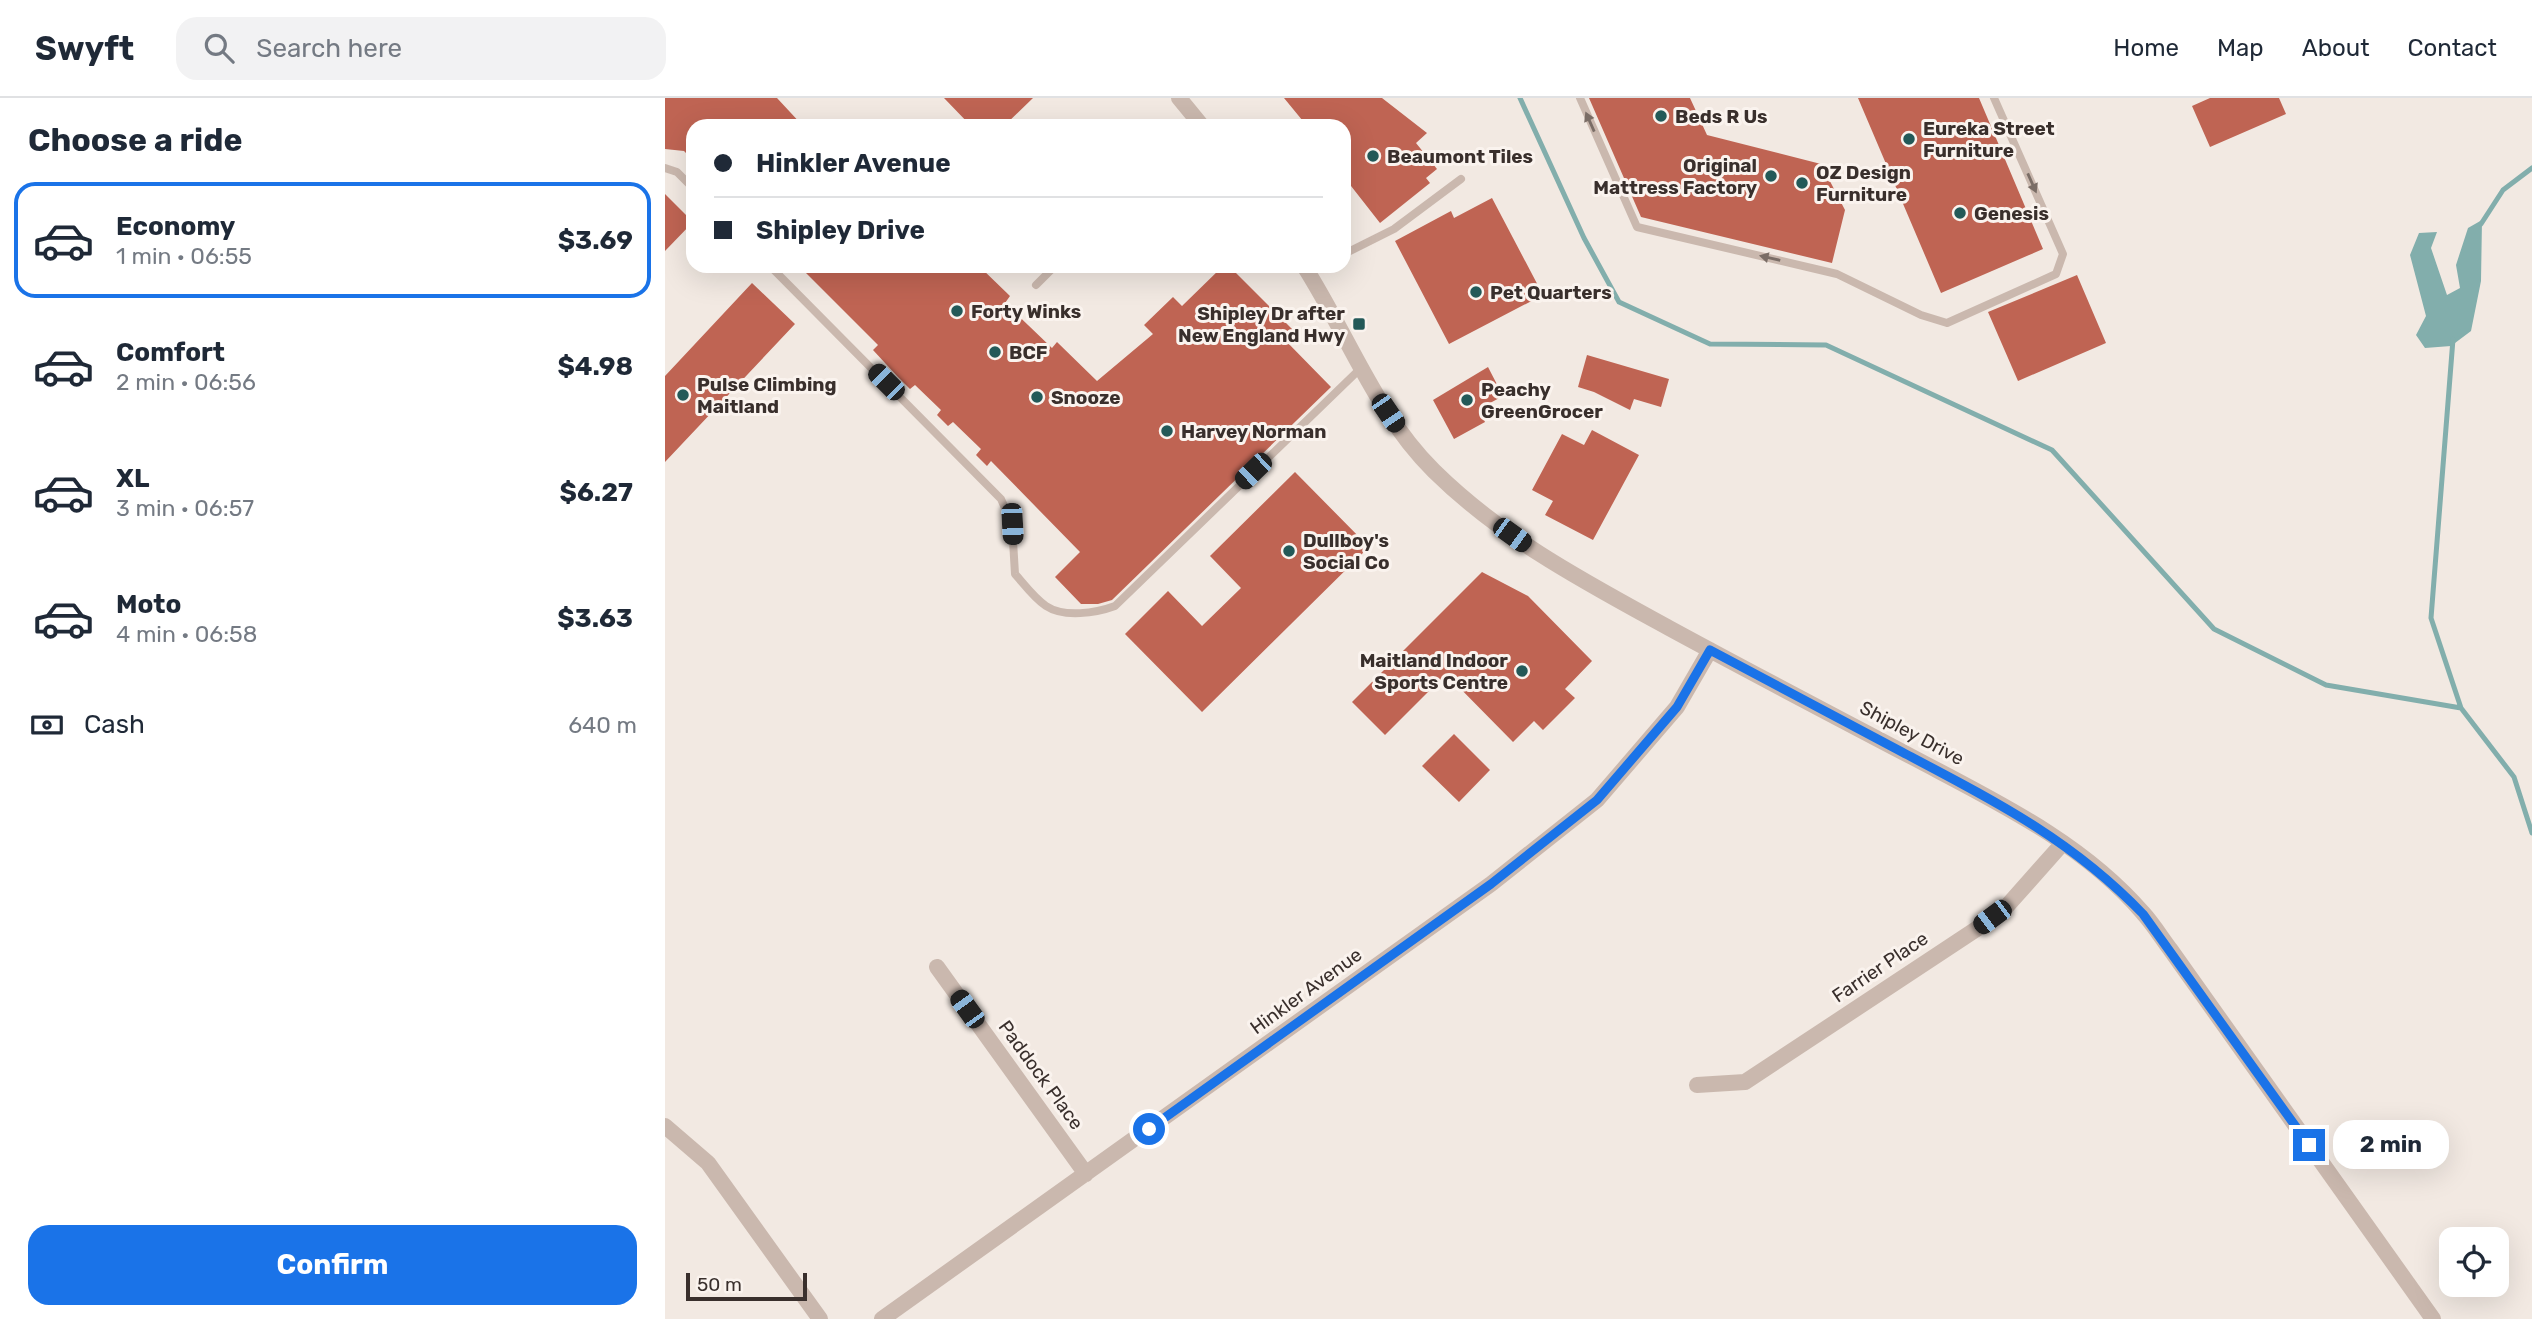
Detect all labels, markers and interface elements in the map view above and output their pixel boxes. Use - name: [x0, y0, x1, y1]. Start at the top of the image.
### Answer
- search box: [176, 17, 666, 80]
- text: Swyft: [35, 29, 134, 68]
- icon: search: [200, 29, 238, 67]
- text: Search here: [256, 33, 402, 64]
- text: Home: [2113, 34, 2179, 62]
- text: Map: [2217, 34, 2264, 62]
- text: About: [2302, 34, 2370, 62]
- text: Contact: [2408, 34, 2497, 62]
- place label: Beds R Us: [1675, 105, 1768, 128]
- marker: Beds R Us: [1653, 108, 1669, 124]
- one-way arrow: [1584, 111, 1595, 132]
- place label: Eureka Street Furniture: [1923, 117, 2055, 162]
- text: Choose a ride: [28, 121, 242, 159]
- marker: Eureka Street Furniture: [1901, 131, 1917, 147]
- place label: Beaumont Tiles: [1387, 145, 1533, 168]
- text: Hinkler Avenue: [756, 148, 951, 179]
- marker: Beaumont Tiles: [1365, 148, 1381, 164]
- place label: Original Mattress Factory: [1593, 154, 1758, 199]
- place label: OZ Design Furniture: [1816, 161, 1911, 206]
- marker: Original Mattress Factory: [1763, 168, 1779, 184]
- one-way arrow: [2026, 173, 2038, 193]
- marker: OZ Design Furniture: [1794, 175, 1810, 191]
- place label: Genesis: [1974, 202, 2049, 225]
- marker: Genesis: [1952, 205, 1968, 221]
- icon: car: [32, 209, 95, 272]
- text: Economy: [116, 211, 235, 242]
- text: Shipley Drive: [756, 215, 925, 246]
- text: $3.69: [558, 225, 633, 256]
- text: 1 min · 06:55: [116, 242, 252, 270]
- one-way arrow: [1759, 253, 1781, 264]
- place label: Pet Quarters: [1490, 281, 1612, 304]
- marker: Pet Quarters: [1468, 284, 1484, 300]
- place label: Forty Winks: [971, 300, 1081, 323]
- place label: Shipley Dr after New England Hwy: [1178, 302, 1346, 347]
- marker: Forty Winks: [949, 303, 965, 319]
- marker: Shipley Dr after New England Hwy: [1351, 316, 1367, 332]
- icon: car: [32, 335, 95, 398]
- text: Comfort: [116, 337, 225, 368]
- place label: BCF: [1009, 341, 1048, 364]
- marker: BCF: [987, 344, 1003, 360]
- text: $4.98: [557, 351, 633, 382]
- car: [864, 360, 909, 404]
- text: 2 min · 06:56: [116, 368, 256, 396]
- place label: Pulse Climbing Maitland: [697, 373, 837, 418]
- place label: Peachy GreenGrocer: [1481, 378, 1603, 423]
- place label: Snooze: [1051, 386, 1121, 409]
- marker: Pulse Climbing Maitland: [675, 387, 691, 403]
- marker: Snooze: [1029, 389, 1045, 405]
- car: [1368, 390, 1409, 436]
- marker: Peachy GreenGrocer: [1459, 392, 1475, 408]
- place label: Harvey Norman: [1181, 420, 1326, 443]
- marker: Harvey Norman: [1159, 423, 1175, 439]
- car: [1231, 449, 1276, 493]
- icon: car: [32, 461, 95, 524]
- text: XL: [116, 463, 149, 494]
- text: $6.27: [560, 477, 633, 508]
- text: 3 min · 06:57: [116, 494, 254, 522]
- car: [1001, 502, 1024, 546]
- car: [1489, 514, 1536, 556]
- place label: Dullboy's Social Co: [1303, 529, 1390, 574]
- marker: Dullboy's Social Co: [1281, 543, 1297, 559]
- icon: car: [32, 587, 95, 650]
- text: Moto: [116, 589, 181, 620]
- text: $3.63: [557, 603, 633, 634]
- text: 4 min · 06:58: [116, 620, 257, 648]
- place label: Maitland Indoor Sports Centre: [1360, 649, 1508, 694]
- marker: Maitland Indoor Sports Centre: [1514, 663, 1530, 679]
- street label: Shipley Drive: [1856, 696, 1968, 770]
- icon: cash: [28, 706, 66, 744]
- text: Cash: [84, 709, 145, 740]
- text: 640 m: [568, 711, 637, 739]
- car: [1969, 896, 2016, 938]
- street label: Farrier Place: [1828, 927, 1932, 1007]
- street label: Hinkler Avenue: [1246, 943, 1366, 1039]
- car: [947, 986, 988, 1032]
- street label: Paddock Place: [994, 1016, 1088, 1134]
- route start: [1133, 1113, 1165, 1145]
- callout: 2 min: [2333, 1121, 2449, 1170]
- route end: [2293, 1129, 2325, 1161]
- text: 2 min: [2360, 1130, 2422, 1158]
- button: Confirm: [28, 1225, 637, 1305]
- map controls: [2439, 1227, 2509, 1297]
- button: locate: [2439, 1227, 2509, 1297]
- scale bar: [686, 1270, 807, 1302]
- text: 50 m: [697, 1273, 742, 1296]

